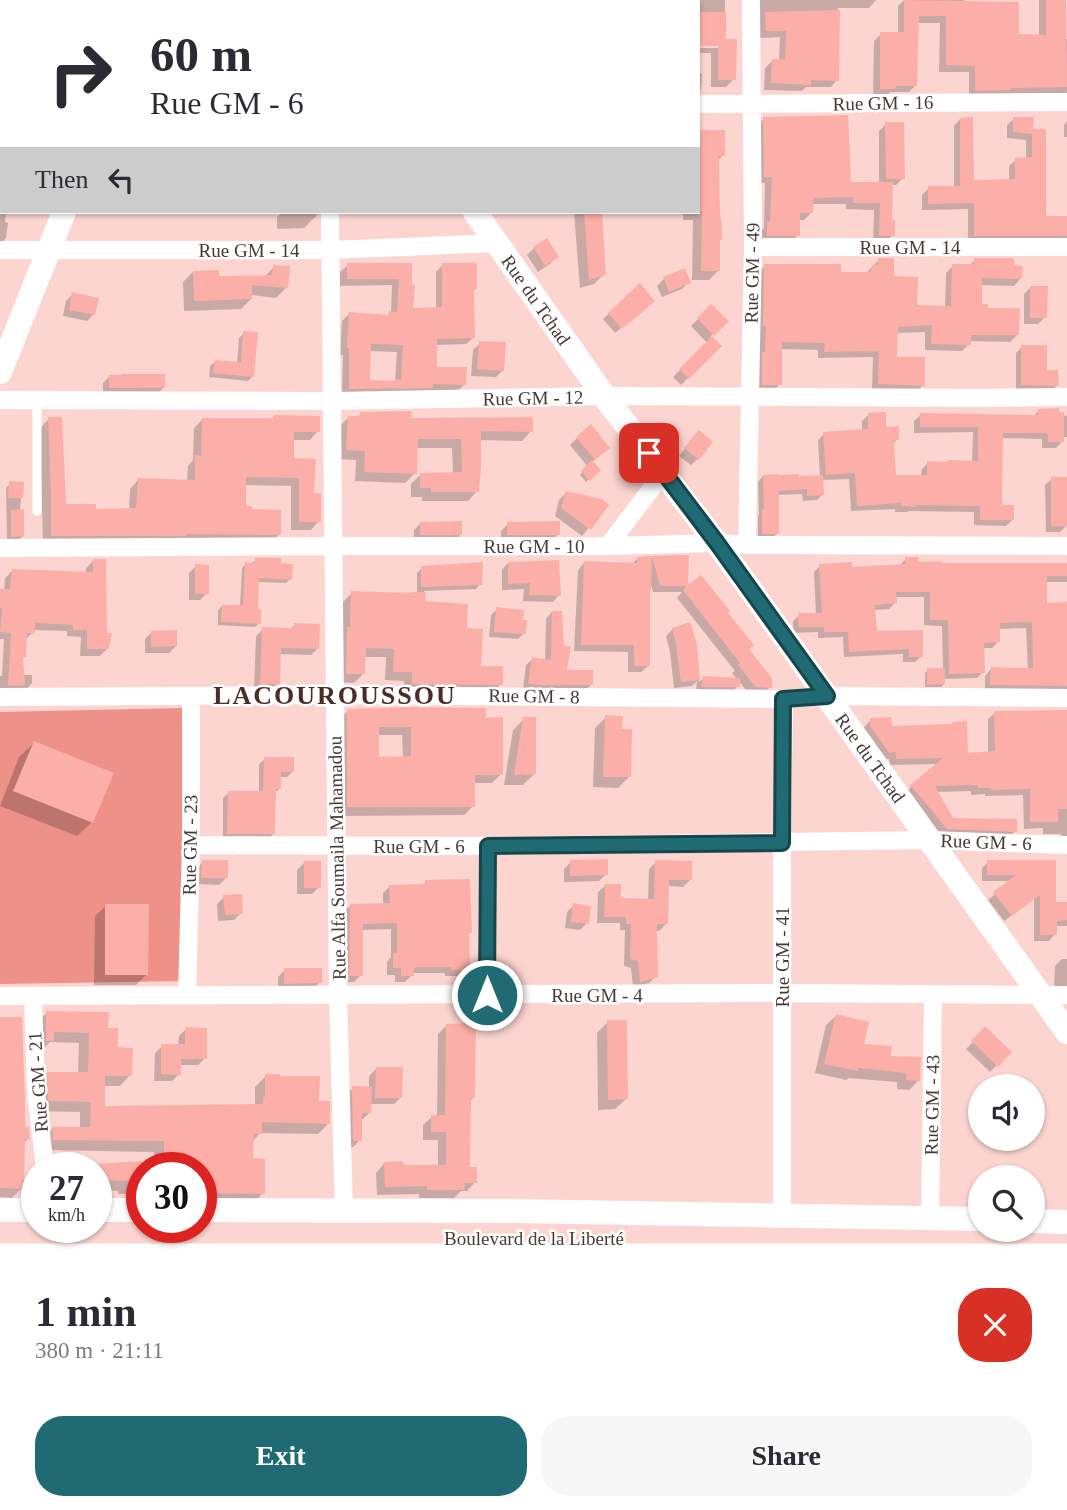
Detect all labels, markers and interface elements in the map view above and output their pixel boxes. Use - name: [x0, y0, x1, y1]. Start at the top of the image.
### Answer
- text: 60 m: [150, 27, 252, 82]
- icon: right: [35, 28, 126, 119]
- text: Rue GM - 6: [150, 85, 304, 121]
- street label: Rue GM - 16: [832, 92, 934, 114]
- icon: left: [102, 161, 140, 199]
- text: Then: [35, 165, 88, 194]
- street label: Rue GM - 49: [741, 222, 763, 324]
- street label: Rue GM - 14: [860, 237, 961, 258]
- street label: Rue GM - 14: [199, 240, 300, 261]
- street label: Rue du Tchad: [498, 251, 575, 349]
- street label: Rue GM - 12: [482, 387, 584, 409]
- pin: [619, 423, 679, 483]
- icon: arrive: [630, 434, 668, 472]
- street label: Rue GM - 10: [484, 536, 584, 557]
- district label: LACOUROUSSOU: [213, 681, 457, 710]
- street label: Rue GM - 8: [488, 685, 580, 707]
- street label: Rue du Tchad: [831, 709, 910, 807]
- street label: Rue Alfa Soumaila Mahamadou: [324, 735, 350, 980]
- street label: Rue GM - 23: [179, 794, 201, 896]
- street label: Rue GM - 6: [940, 830, 1032, 854]
- street label: Rue GM - 6: [373, 836, 465, 857]
- street label: Rue GM - 41: [772, 907, 793, 1007]
- position arrow: [450, 958, 524, 1032]
- street label: Rue GM - 4: [551, 985, 643, 1006]
- street label: Rue GM - 21: [24, 1031, 52, 1133]
- street label: Rue GM - 43: [921, 1054, 943, 1156]
- map controls: [968, 1074, 1045, 1242]
- button: sound: [968, 1074, 1045, 1151]
- speed limit sign: 30: [126, 1152, 217, 1243]
- button: search: [968, 1165, 1045, 1242]
- text: 27: [49, 1169, 84, 1208]
- text: km/h: [48, 1205, 85, 1225]
- street label: Boulevard de la Liberté: [444, 1228, 624, 1249]
- button: close: [958, 1288, 1032, 1362]
- text: 1 min: [35, 1289, 137, 1335]
- text: 380 m · 21:11: [35, 1338, 164, 1363]
- button: Exit: [35, 1416, 527, 1496]
- button: Share: [541, 1416, 1032, 1496]

